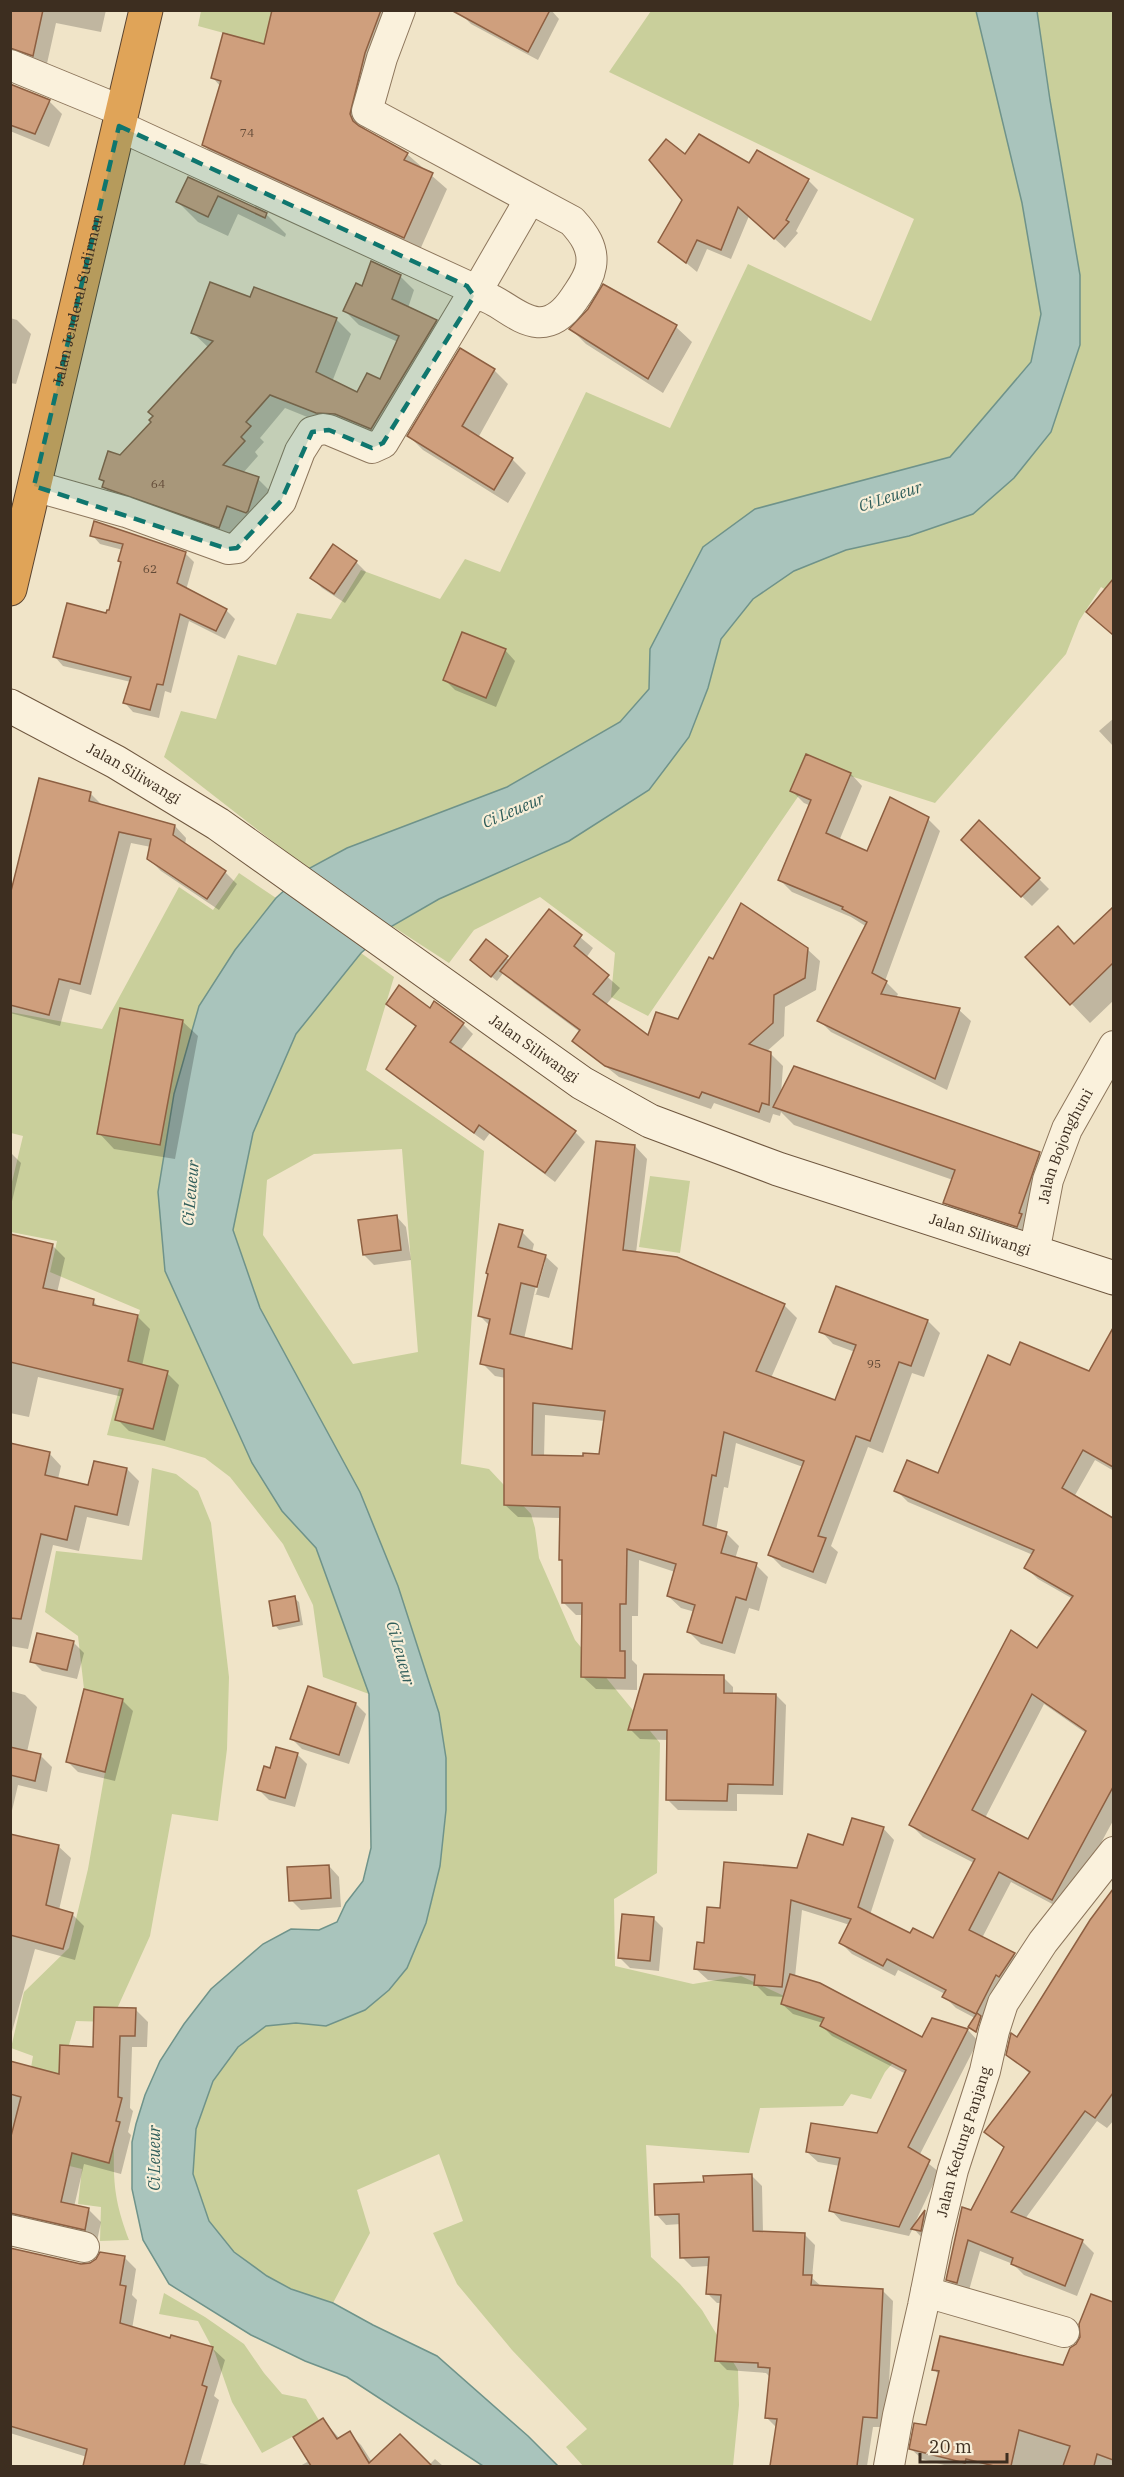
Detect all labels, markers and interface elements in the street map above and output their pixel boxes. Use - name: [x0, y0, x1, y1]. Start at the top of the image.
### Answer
- house number: 74: [240, 125, 254, 140]
- street label: Jalan Jenderal Sudirman: [48, 212, 107, 388]
- house number: 64: [151, 476, 165, 491]
- water label: Ci Leueur: [856, 476, 925, 516]
- house number: 62: [143, 561, 157, 576]
- street label: Jalan Siliwangi: [84, 738, 185, 808]
- water label: Ci Leueur: [479, 788, 548, 832]
- street label: Jalan Siliwangi: [486, 1010, 583, 1087]
- street label: Jalan Bojonghuni: [1034, 1085, 1097, 1205]
- water label: Ci Leueur: [177, 1158, 203, 1227]
- street label: Jalan Siliwangi: [927, 1209, 1034, 1260]
- house number: 95: [867, 1356, 881, 1371]
- water label: Ci Leueur: [382, 1619, 420, 1688]
- street label: Jalan Kedung Panjang: [932, 2065, 995, 2219]
- water label: Ci Leueur: [144, 2124, 164, 2191]
- scale bar: [920, 2426, 1007, 2464]
- text: 20 m: [929, 2435, 972, 2458]

